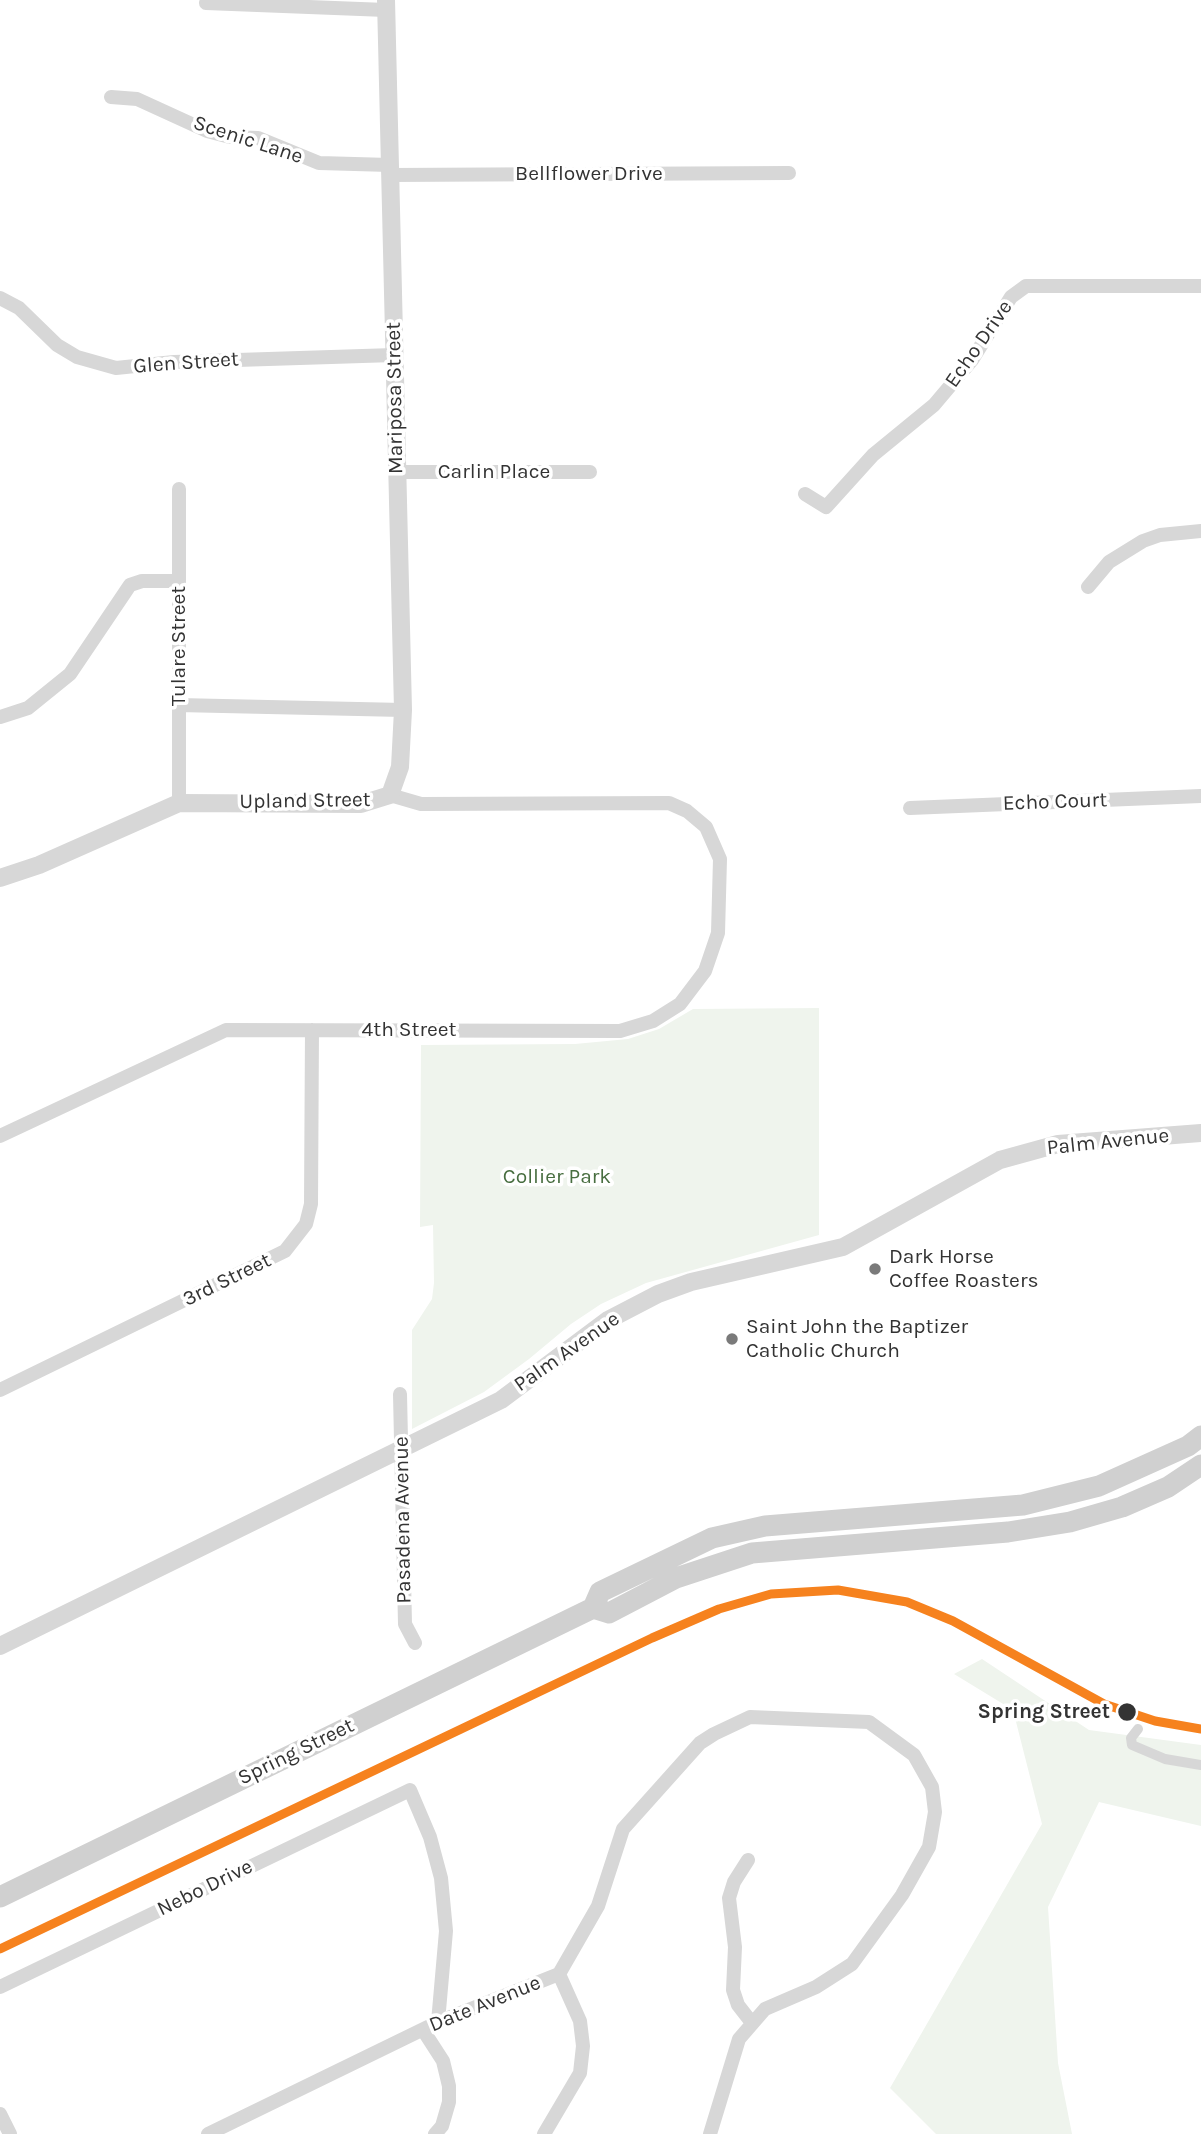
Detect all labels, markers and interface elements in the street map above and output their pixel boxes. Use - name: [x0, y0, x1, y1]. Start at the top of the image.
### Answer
- street label: Scenic Lane: [190, 110, 306, 170]
- street label: Bellflower Drive: [515, 161, 663, 187]
- street label: Echo Drive: [940, 295, 1018, 393]
- street label: Mariposa Street: [381, 322, 409, 474]
- street label: Glen Street: [133, 347, 239, 379]
- street label: Carlin Place: [438, 459, 550, 485]
- street label: Tulare Street: [166, 586, 192, 706]
- street label: Upland Street: [239, 787, 371, 815]
- street label: Echo Court: [1002, 788, 1108, 816]
- street label: 4th Street: [362, 1017, 456, 1043]
- street label: Palm Avenue: [1046, 1123, 1170, 1161]
- park label: Collier Park: [503, 1164, 611, 1190]
- place label: Dark Horse Coffee Roasters: [889, 1244, 1039, 1294]
- street label: 3rd Street: [179, 1248, 275, 1312]
- marker: Dark Horse Coffee Roasters: [867, 1261, 883, 1277]
- street label: Palm Avenue: [509, 1306, 625, 1398]
- place label: Saint John the Baptizer Catholic Church: [746, 1314, 968, 1364]
- marker: Saint John the Baptizer Catholic Church: [724, 1331, 740, 1347]
- street label: Pasadena Avenue: [389, 1436, 417, 1604]
- place label: Spring Street: [978, 1699, 1110, 1725]
- marker: Spring Street: [1116, 1701, 1138, 1723]
- street label: Spring Street: [234, 1713, 358, 1791]
- street label: Nebo Drive: [153, 1854, 257, 1922]
- street label: Date Avenue: [425, 1970, 545, 2038]

